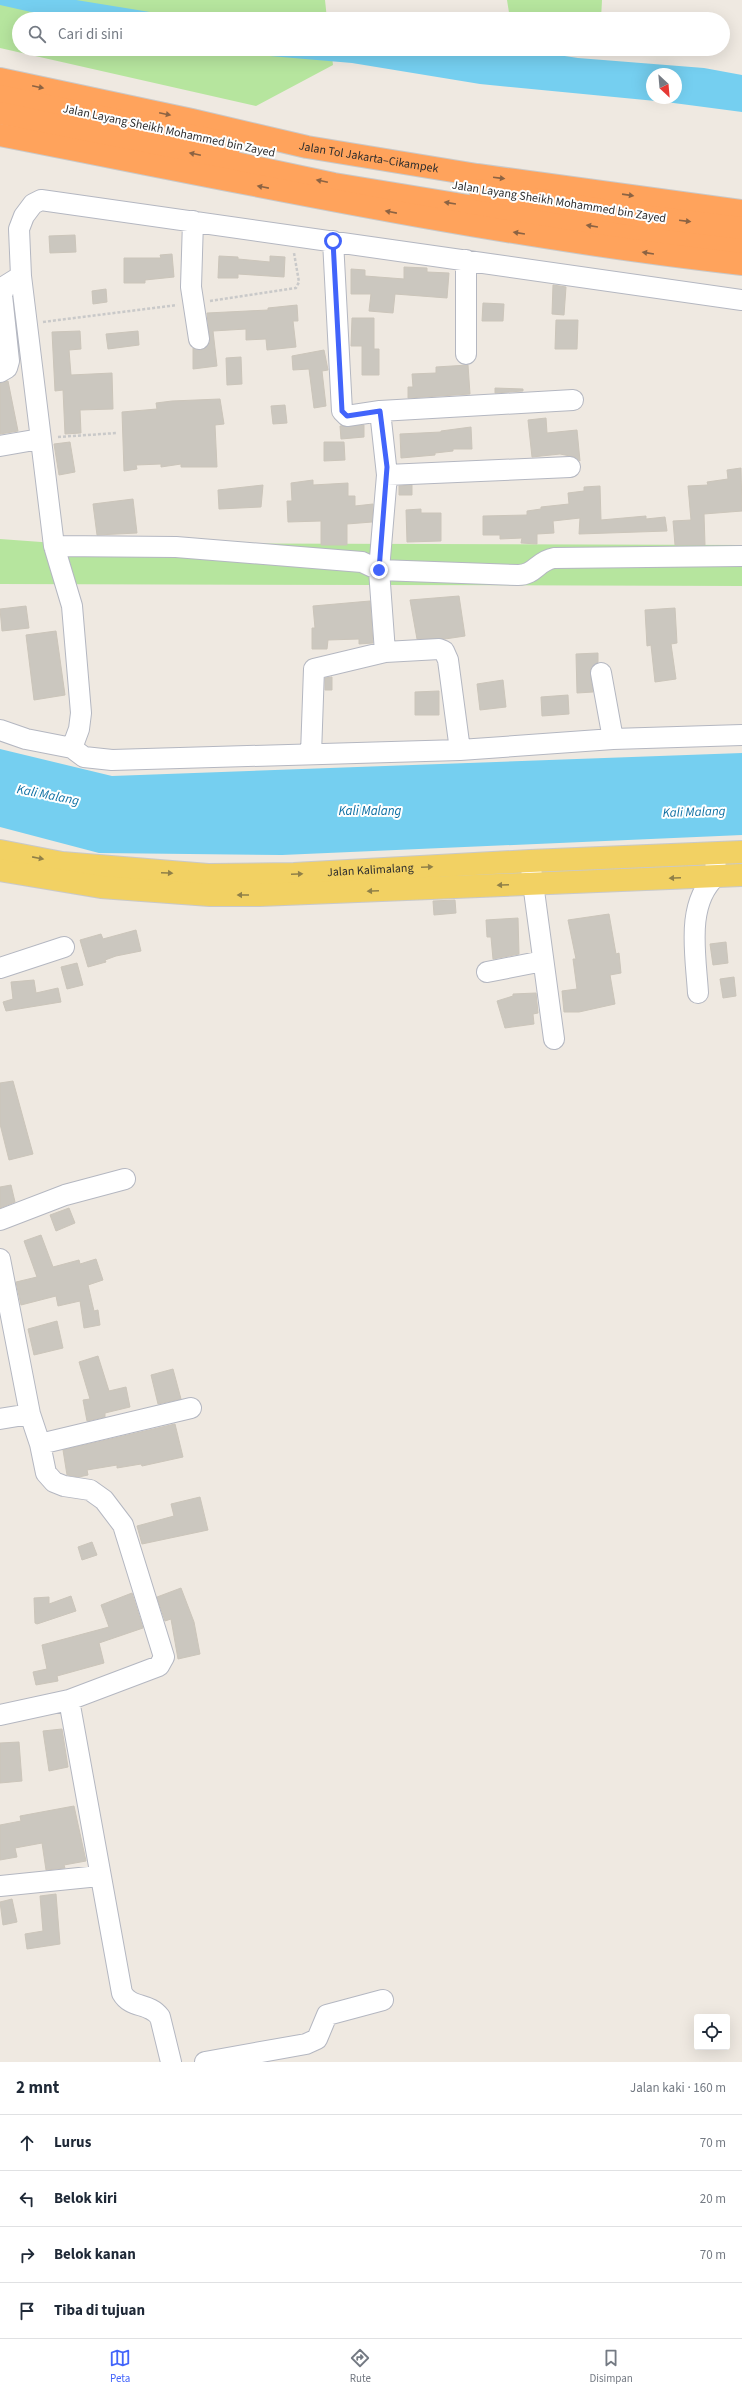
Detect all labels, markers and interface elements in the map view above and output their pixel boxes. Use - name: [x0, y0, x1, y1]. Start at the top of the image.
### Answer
- search box: [12, 12, 730, 56]
- icon: search: [26, 23, 48, 45]
- text: Cari di sini: [58, 24, 123, 45]
- north arrow: [646, 68, 682, 104]
- one-way arrow: [32, 85, 44, 91]
- street label: Jalan Layang Sheikh Mohammed bin Zayed: [61, 100, 277, 162]
- one-way arrow: [159, 112, 172, 118]
- street label: Jalan Tol Jakarta–Cikampek: [297, 137, 440, 177]
- one-way arrow: [188, 151, 201, 157]
- one-way arrow: [493, 175, 505, 181]
- street label: Jalan Layang Sheikh Mohammed bin Zayed: [451, 177, 667, 227]
- one-way arrow: [316, 178, 328, 184]
- one-way arrow: [257, 183, 270, 189]
- one-way arrow: [622, 192, 634, 198]
- one-way arrow: [444, 200, 456, 206]
- one-way arrow: [385, 208, 397, 214]
- one-way arrow: [679, 218, 691, 224]
- one-way arrow: [586, 223, 598, 229]
- one-way arrow: [513, 230, 525, 236]
- route start: [324, 232, 342, 250]
- one-way arrow: [642, 250, 654, 256]
- route end: [370, 561, 388, 579]
- water label: Kali Malang: [15, 780, 81, 810]
- water label: Kali Malang: [338, 802, 402, 820]
- water label: Kali Malang: [662, 802, 726, 822]
- one-way arrow: [32, 855, 44, 861]
- street label: Jalan Kalimalang: [326, 859, 414, 881]
- one-way arrow: [421, 864, 434, 870]
- one-way arrow: [161, 869, 173, 876]
- one-way arrow: [291, 871, 304, 877]
- one-way arrow: [669, 874, 681, 881]
- one-way arrow: [496, 882, 509, 888]
- one-way arrow: [367, 887, 379, 894]
- one-way arrow: [236, 892, 249, 898]
- map controls: [694, 2014, 730, 2050]
- button: locate: [694, 2014, 730, 2050]
- text: 2 mnt: [16, 2076, 59, 2100]
- text: Jalan kaki · 160 m: [630, 2079, 726, 2097]
- icon: ahead: [16, 2132, 38, 2154]
- text: Lurus: [54, 2132, 91, 2153]
- text: 70 m: [700, 2134, 726, 2152]
- icon: left: [16, 2188, 38, 2210]
- text: Belok kiri: [54, 2188, 117, 2209]
- text: 20 m: [700, 2190, 726, 2208]
- icon: right: [16, 2244, 38, 2266]
- text: Belok kanan: [54, 2244, 136, 2265]
- text: 70 m: [700, 2246, 726, 2264]
- icon: arrive: [16, 2300, 38, 2322]
- text: Tiba di tujuan: [54, 2300, 145, 2321]
- tab: Peta: [109, 2347, 131, 2386]
- tab: Rute: [349, 2347, 371, 2386]
- tab: Disimpan: [589, 2347, 633, 2386]

